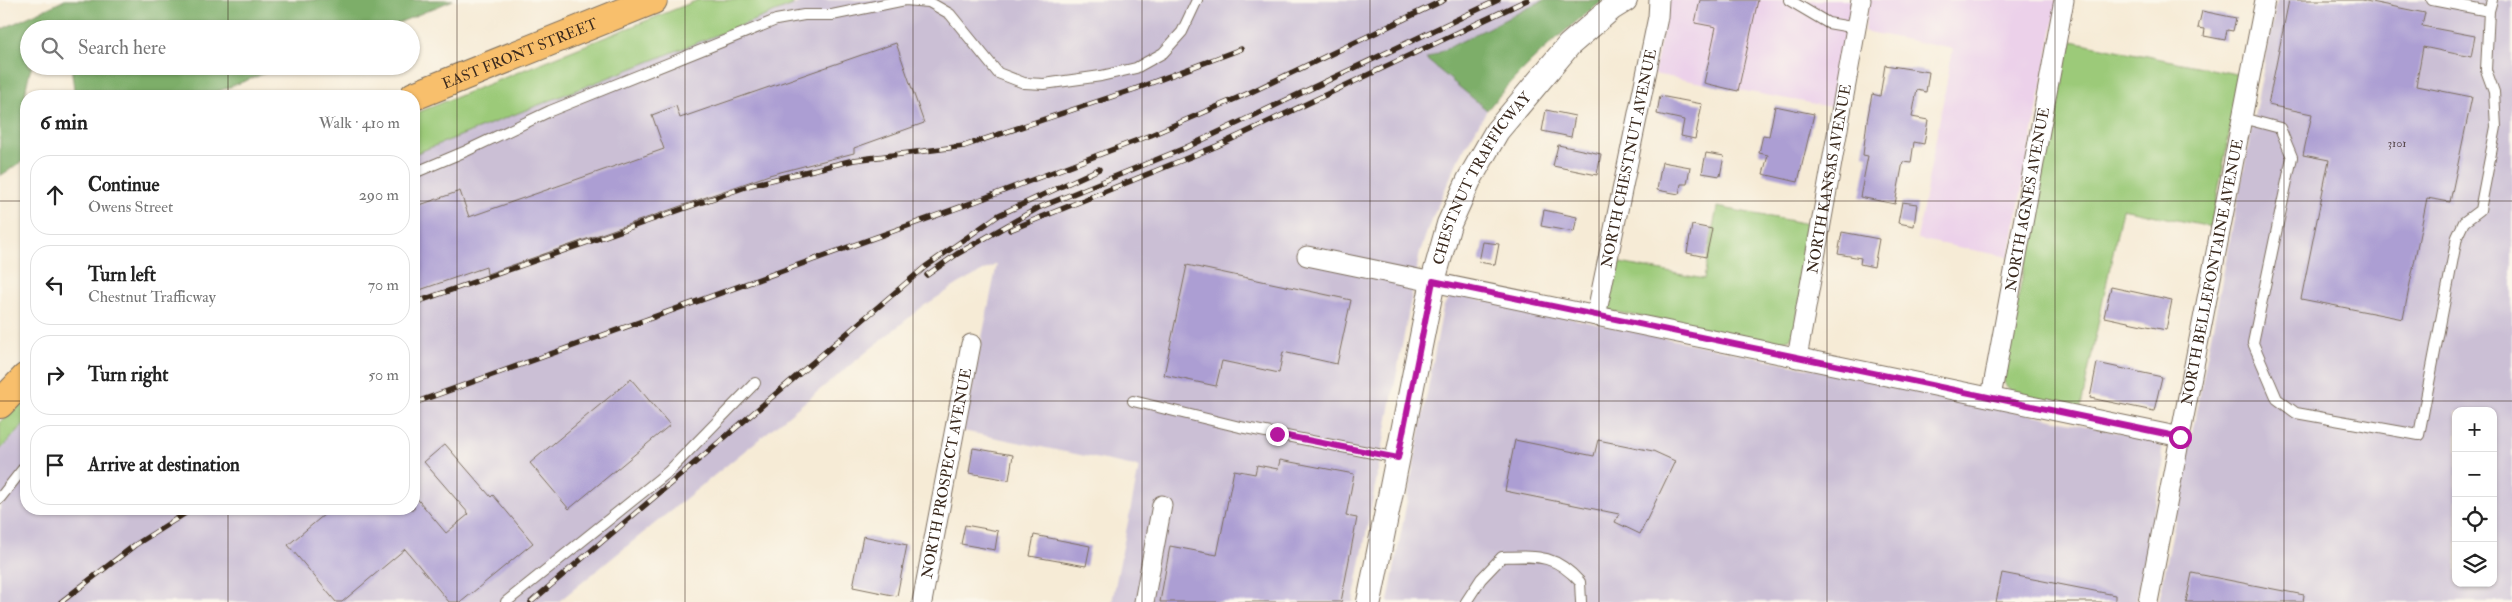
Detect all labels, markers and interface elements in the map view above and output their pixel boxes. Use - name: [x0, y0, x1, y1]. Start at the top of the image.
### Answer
- street label: EAST FRONT STREET: [439, 14, 600, 93]
- search box: [20, 20, 420, 75]
- icon: search: [38, 34, 66, 62]
- text: Search here: [78, 36, 166, 60]
- street label: NORTH CHESTNUT AVENUE: [1597, 47, 1661, 270]
- street label: NORTH KANSAS AVENUE: [1803, 82, 1855, 275]
- street label: CHESTNUT TRAFFICWAY: [1429, 87, 1536, 267]
- street label: NORTH AGNES AVENUE: [2001, 105, 2054, 293]
- text: 6 min: [40, 109, 88, 136]
- text: Walk · 410 m: [319, 113, 400, 133]
- house number: 3101: [2387, 136, 2407, 151]
- street label: NORTH BELLEFONTAINE AVENUE: [2177, 137, 2247, 407]
- text: Continue: [88, 173, 159, 197]
- icon: ahead: [41, 181, 69, 209]
- text: 290 m: [359, 185, 399, 205]
- text: Owens Street: [88, 197, 173, 217]
- text: Turn left: [88, 263, 156, 287]
- icon: left: [41, 271, 69, 299]
- text: 70 m: [368, 275, 399, 295]
- text: Chestnut Trafficway: [88, 287, 216, 307]
- icon: right: [41, 361, 69, 389]
- text: Turn right: [88, 363, 168, 387]
- text: 50 m: [368, 365, 399, 385]
- street label: NORTH PROSPECT AVENUE: [917, 366, 976, 580]
- map controls: [2452, 407, 2497, 587]
- button: +: [2452, 407, 2497, 452]
- route end: [1266, 423, 1289, 446]
- route start: [2169, 426, 2192, 449]
- icon: arrive: [41, 451, 69, 479]
- button: −: [2452, 452, 2497, 497]
- text: Arrive at destination: [88, 453, 240, 477]
- button: locate: [2452, 497, 2497, 542]
- button: layers: [2452, 542, 2497, 587]

